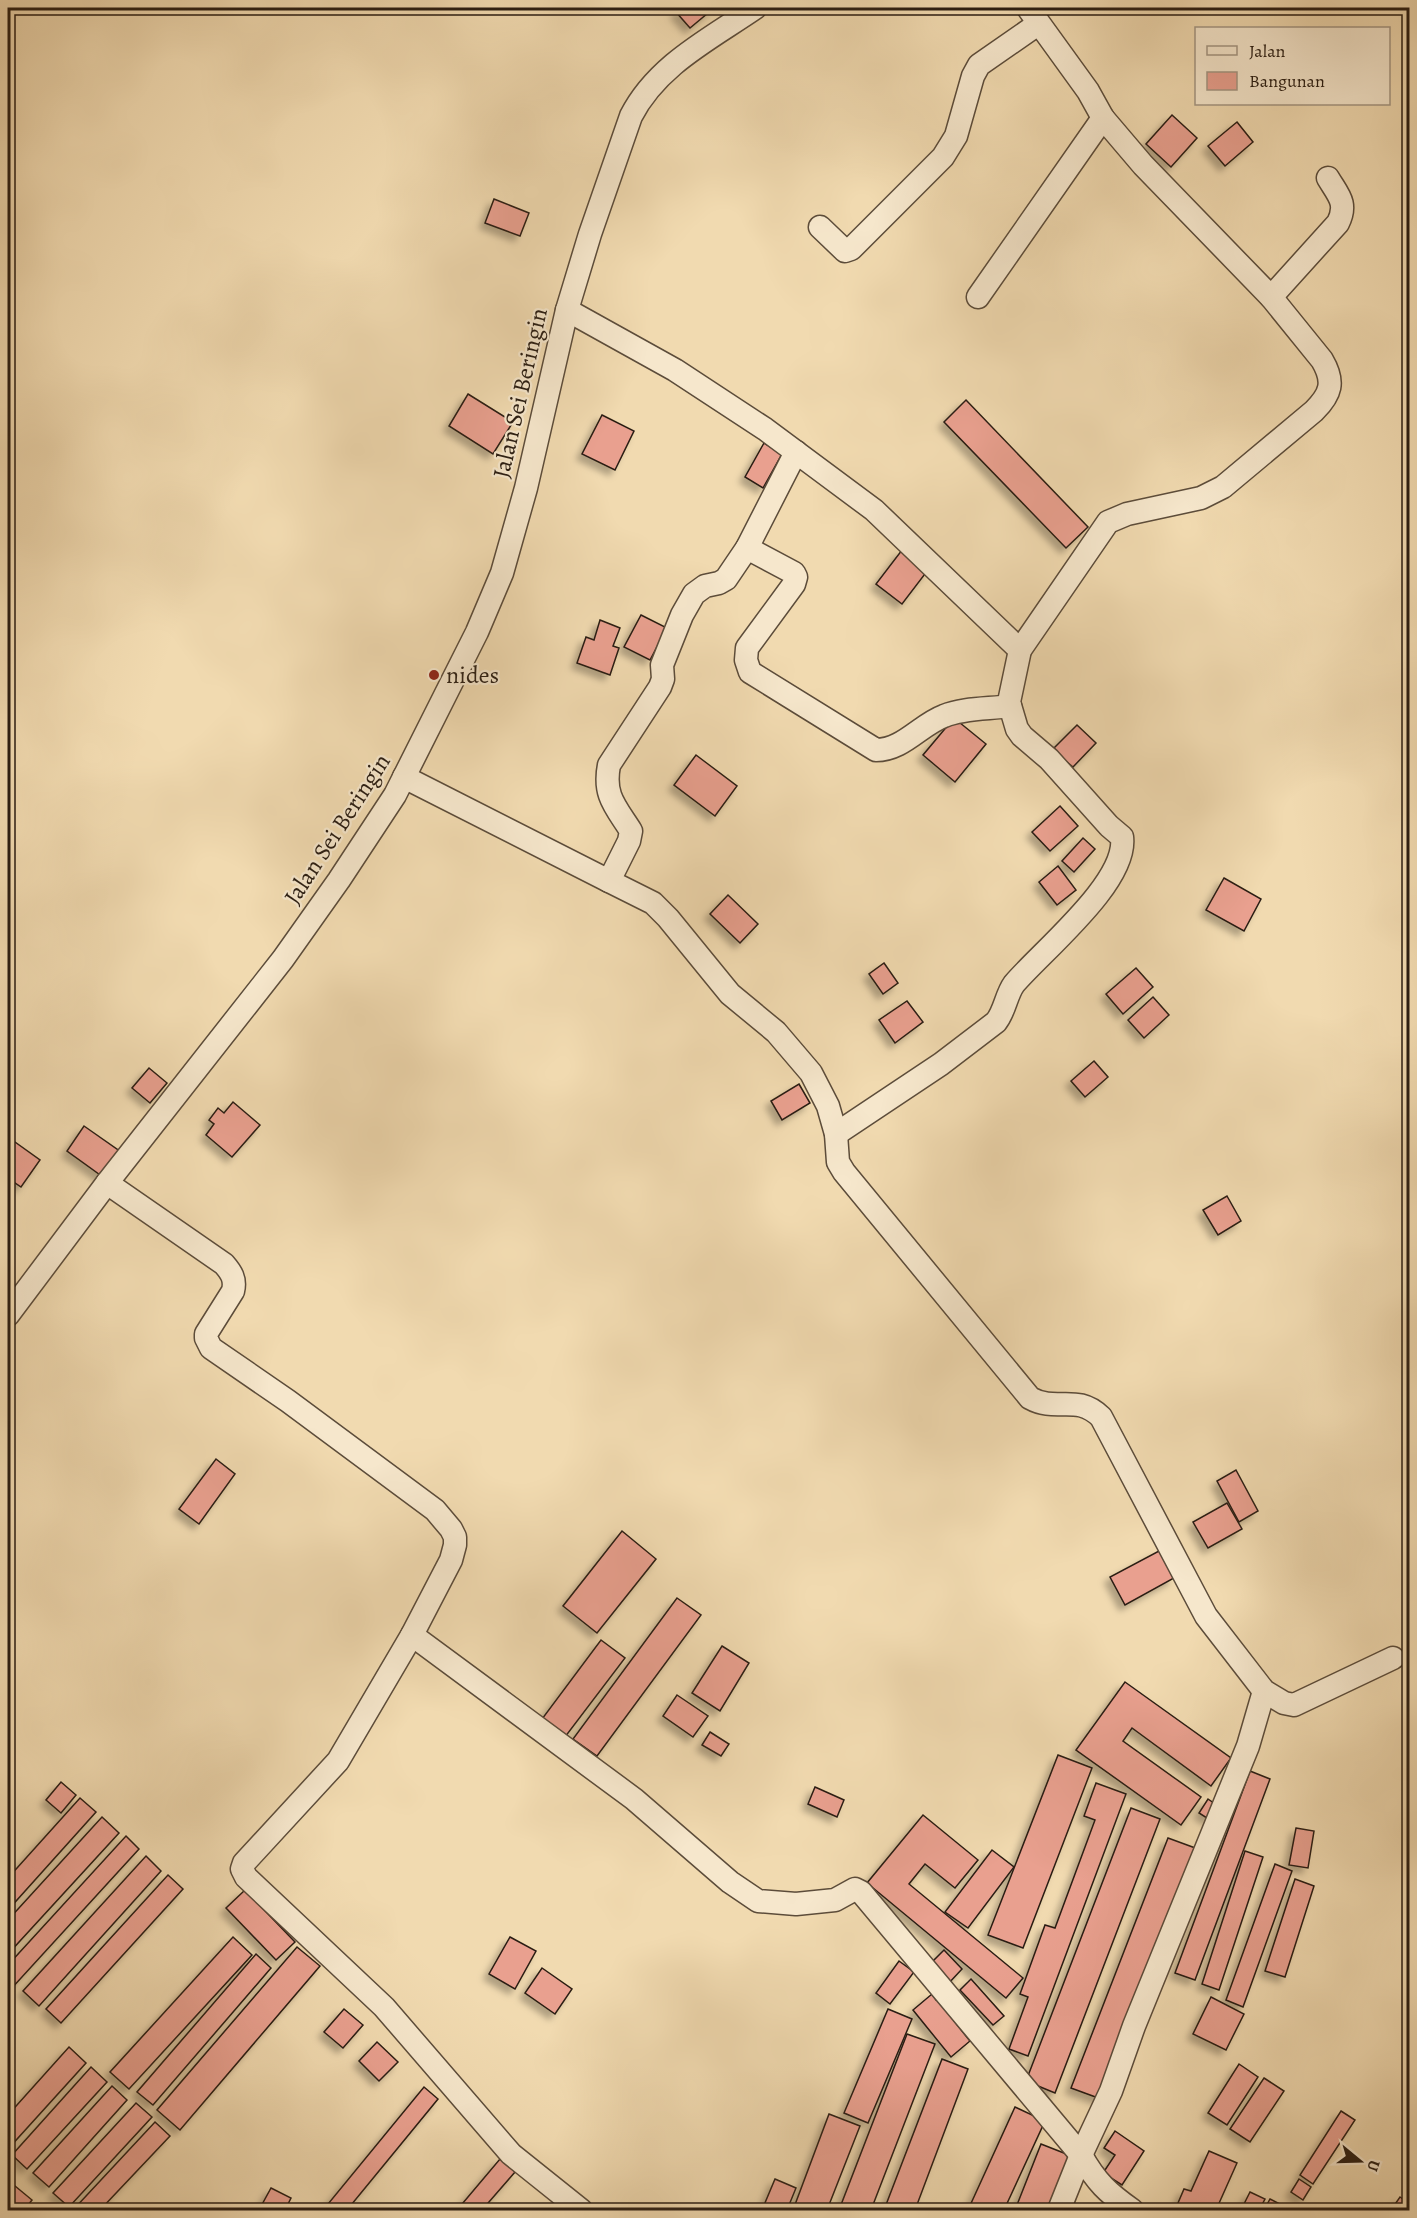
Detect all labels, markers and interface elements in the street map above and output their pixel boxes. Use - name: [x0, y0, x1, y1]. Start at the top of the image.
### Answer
- legend: [1195, 27, 1390, 105]
- text: Jalan: [1249, 39, 1286, 63]
- text: Bangunan: [1249, 69, 1325, 93]
- street label: Jalan Sei Beringin: [485, 305, 555, 481]
- place label: nides: [446, 659, 499, 691]
- marker: nides: [427, 668, 441, 682]
- street label: Jalan Sei Beringin: [276, 747, 398, 911]
- north arrow: [1330, 2131, 1390, 2191]
- text: U: [1361, 2157, 1385, 2175]

